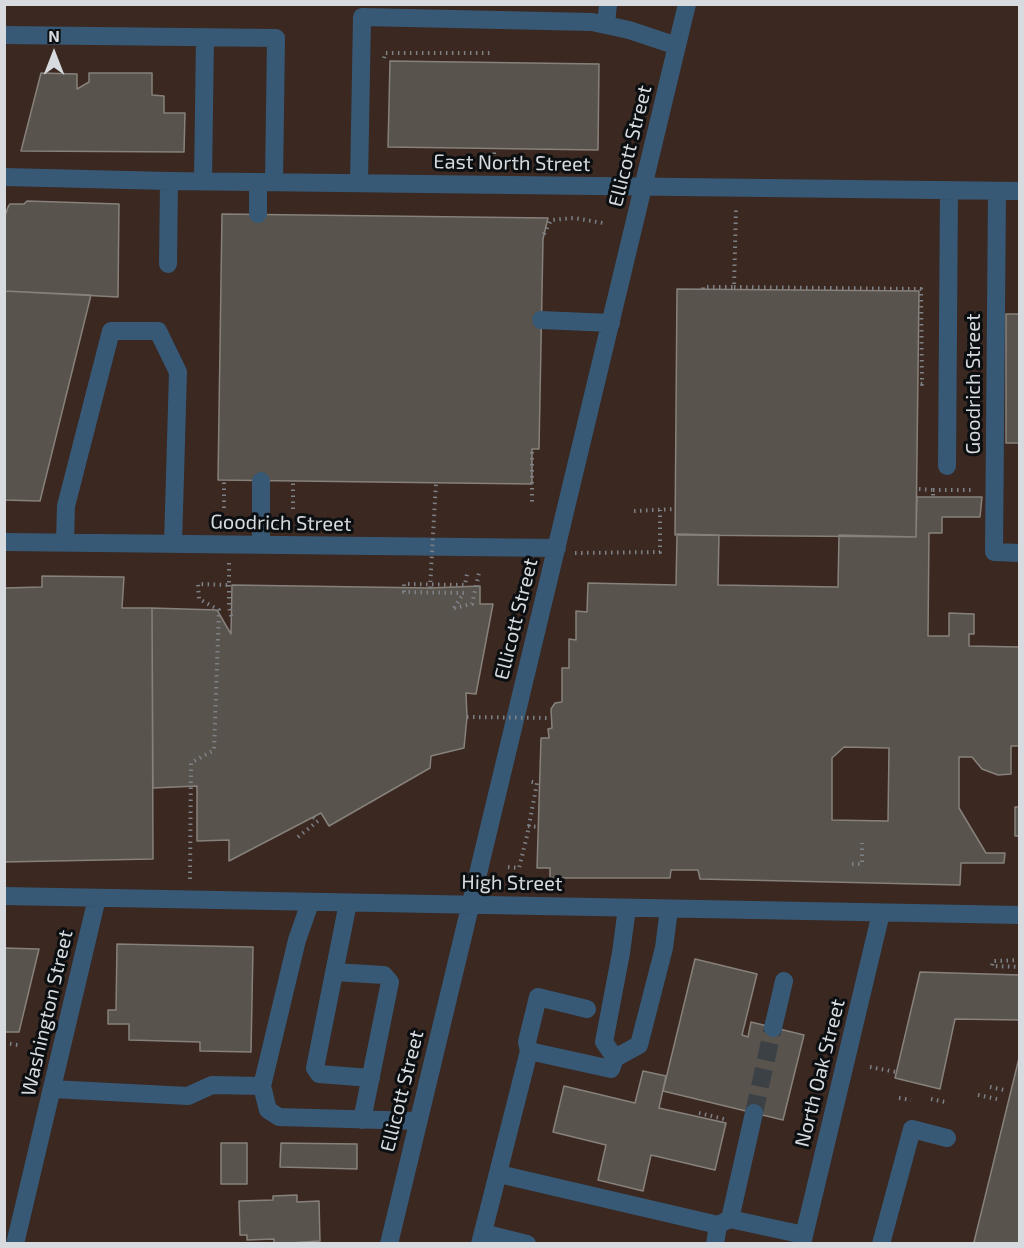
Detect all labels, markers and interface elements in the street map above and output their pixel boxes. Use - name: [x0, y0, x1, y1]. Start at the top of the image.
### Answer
- north arrow: [24, 24, 84, 84]
- text: N: [48, 26, 60, 45]
- street label: Ellicott Street: [603, 83, 657, 209]
- street label: East North Street: [433, 150, 591, 176]
- street label: Goodrich Street: [961, 313, 985, 455]
- street label: Goodrich Street: [210, 510, 352, 536]
- street label: Ellicott Street: [489, 556, 543, 682]
- street label: High Street: [461, 870, 563, 896]
- street label: Washington Street: [16, 928, 78, 1098]
- street label: North Oak Street: [790, 996, 850, 1150]
- street label: Ellicott Street: [375, 1028, 429, 1154]

